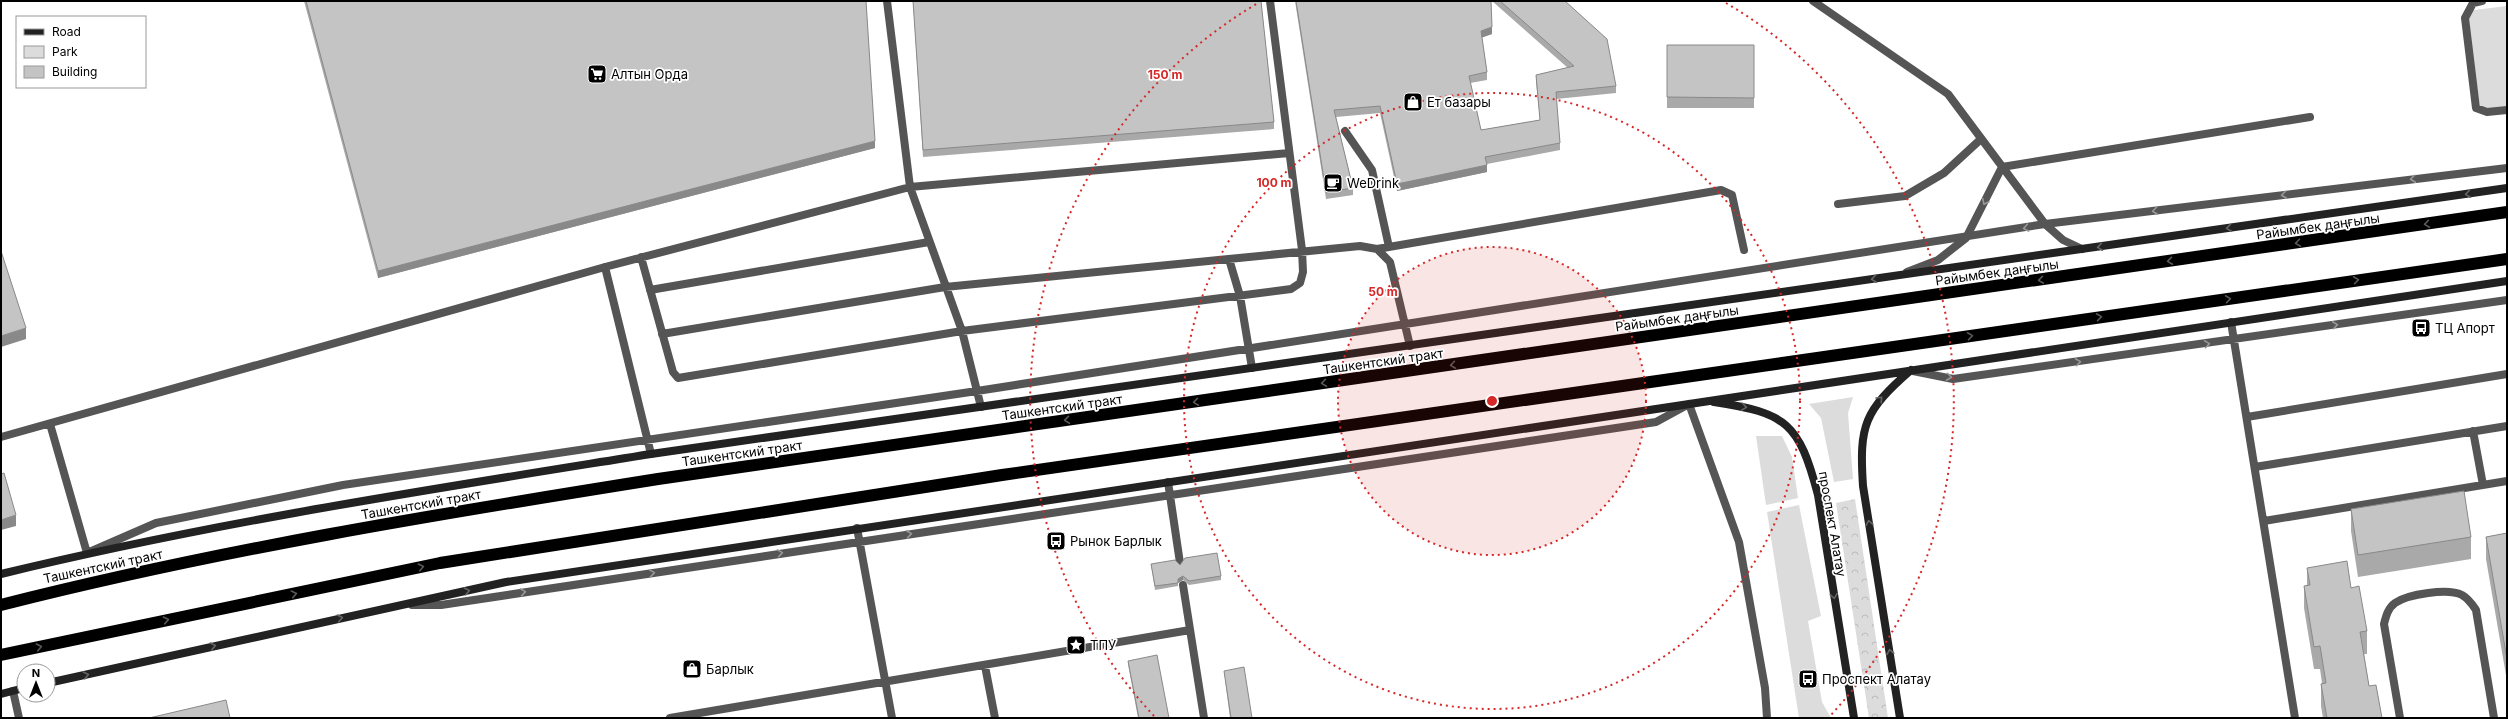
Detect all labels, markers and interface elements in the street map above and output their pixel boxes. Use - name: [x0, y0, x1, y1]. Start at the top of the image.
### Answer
- legend: [16, 16, 146, 88]
- text: Road: [52, 24, 81, 39]
- text: Park: [52, 44, 78, 59]
- supermarket icon: Алтын Орда: [586, 63, 608, 85]
- text: Building: [52, 64, 97, 79]
- place label: Алтын Орда: [611, 66, 688, 82]
- text: 150 m: [1148, 67, 1182, 82]
- shop icon: Ет базары: [1402, 91, 1424, 113]
- place label: Ет базары: [1427, 94, 1491, 110]
- cafe icon: WeDrink: [1322, 172, 1344, 194]
- one-way arrow: [2410, 174, 2416, 183]
- text: 100 m: [1256, 175, 1292, 190]
- place label: WeDrink: [1347, 175, 1399, 191]
- one-way arrow: [2465, 189, 2471, 198]
- one-way arrow: [2281, 190, 2287, 199]
- one-way arrow: [1982, 197, 1989, 205]
- one-way arrow: [2152, 206, 2158, 215]
- street label: Райымбек даңғылы: [2255, 209, 2381, 243]
- one-way arrow: [2424, 219, 2430, 228]
- one-way arrow: [2023, 223, 2029, 231]
- one-way arrow: [2226, 223, 2232, 232]
- one-way arrow: [2295, 238, 2301, 247]
- one-way arrow: [2097, 242, 2103, 251]
- street label: Райымбек даңғылы: [1934, 255, 2060, 289]
- one-way arrow: [2166, 256, 2173, 265]
- one-way arrow: [1871, 274, 1878, 283]
- one-way arrow: [2038, 275, 2044, 284]
- one-way arrow: [2353, 276, 2359, 285]
- text: 50 m: [1368, 284, 1398, 299]
- one-way arrow: [2225, 295, 2231, 304]
- street label: Райымбек даңғылы: [1614, 301, 1740, 335]
- one-way arrow: [2096, 313, 2102, 322]
- bus stop icon: ТЦ Апорт: [2410, 317, 2432, 339]
- place label: ТЦ Апорт: [2435, 320, 2495, 336]
- one-way arrow: [2332, 321, 2338, 330]
- one-way arrow: [1967, 332, 1973, 341]
- one-way arrow: [2203, 340, 2210, 349]
- street label: Ташкентский тракт: [1322, 345, 1444, 377]
- one-way arrow: [2075, 357, 2081, 366]
- one-way arrow: [1450, 360, 1456, 369]
- one-way arrow: [1946, 372, 1952, 381]
- one-way arrow: [1321, 378, 1327, 387]
- street label: Ташкентский тракт: [1001, 391, 1123, 423]
- centre of rings: [1485, 394, 1499, 408]
- one-way arrow: [1876, 396, 1883, 404]
- one-way arrow: [1192, 397, 1199, 406]
- one-way arrow: [1741, 402, 1747, 411]
- one-way arrow: [1064, 415, 1070, 424]
- street label: Ташкентский тракт: [681, 437, 803, 469]
- street label: проспект Алатау: [1816, 470, 1850, 578]
- street label: Ташкентский тракт: [360, 486, 482, 522]
- one-way arrow: [1865, 520, 1874, 527]
- one-way arrow: [906, 530, 912, 539]
- bus stop icon: Рынок Барлык: [1045, 530, 1067, 552]
- place label: Рынок Барлык: [1070, 533, 1162, 549]
- street label: Ташкентский тракт: [42, 546, 164, 586]
- one-way arrow: [777, 549, 784, 558]
- one-way arrow: [418, 564, 424, 572]
- one-way arrow: [649, 569, 655, 578]
- one-way arrow: [464, 587, 470, 595]
- one-way arrow: [520, 588, 526, 597]
- one-way arrow: [290, 590, 297, 598]
- one-way arrow: [1829, 593, 1838, 600]
- one-way arrow: [337, 615, 343, 623]
- one-way arrow: [163, 617, 170, 625]
- place icon: ТПУ: [1065, 634, 1087, 656]
- place label: ТПУ: [1090, 637, 1116, 653]
- one-way arrow: [36, 643, 42, 651]
- one-way arrow: [210, 643, 216, 651]
- one-way arrow: [1886, 649, 1895, 655]
- shop icon: Барлык: [681, 658, 703, 680]
- place label: Барлык: [706, 661, 754, 677]
- north arrow: [16, 663, 56, 703]
- text: N: [32, 666, 40, 680]
- bus stop icon: Проспект Алатау: [1797, 668, 1819, 690]
- one-way arrow: [83, 671, 89, 679]
- place label: Проспект Алатау: [1822, 671, 1931, 687]

